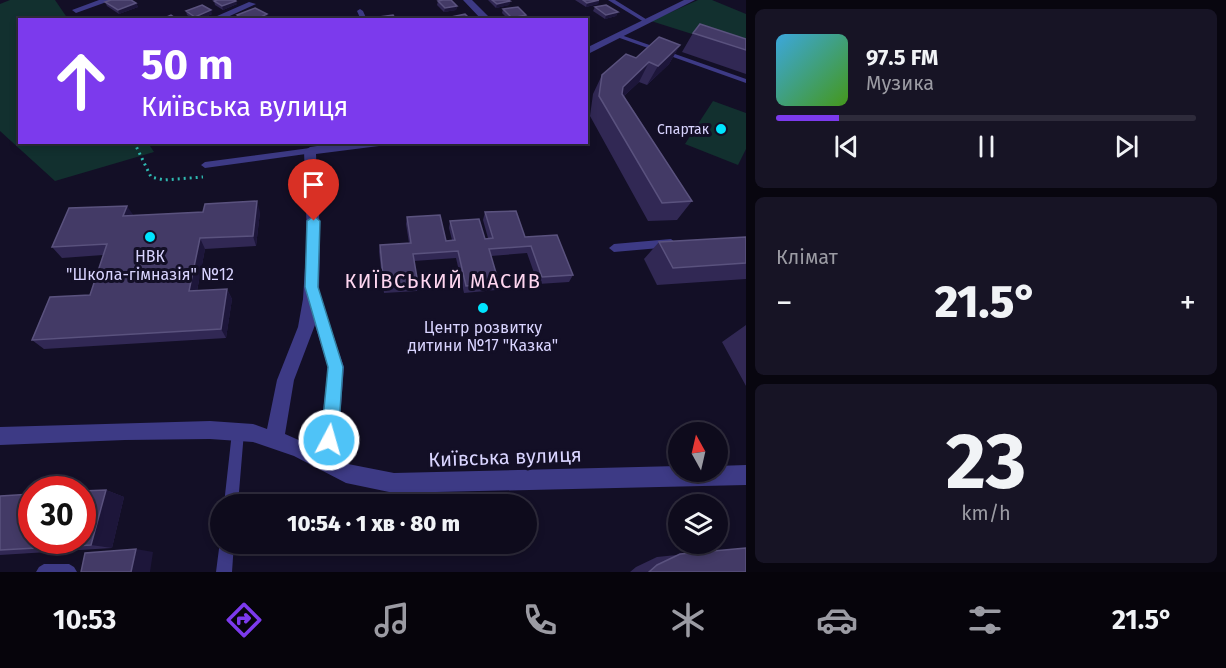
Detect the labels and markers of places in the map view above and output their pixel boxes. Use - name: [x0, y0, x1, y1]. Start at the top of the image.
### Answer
- place label: Спартак: [657, 121, 710, 138]
- marker: Спартак: [714, 122, 728, 136]
- pin: [288, 159, 339, 221]
- marker: НВК "Школа-гімназія" №12: [143, 230, 157, 244]
- place label: НВК "Школа-гімназія" №12: [66, 247, 234, 284]
- marker: Центр розвитку дитини №17 "Казка": [476, 301, 490, 315]
- place label: Центр розвитку дитини №17 "Казка": [408, 318, 558, 355]

